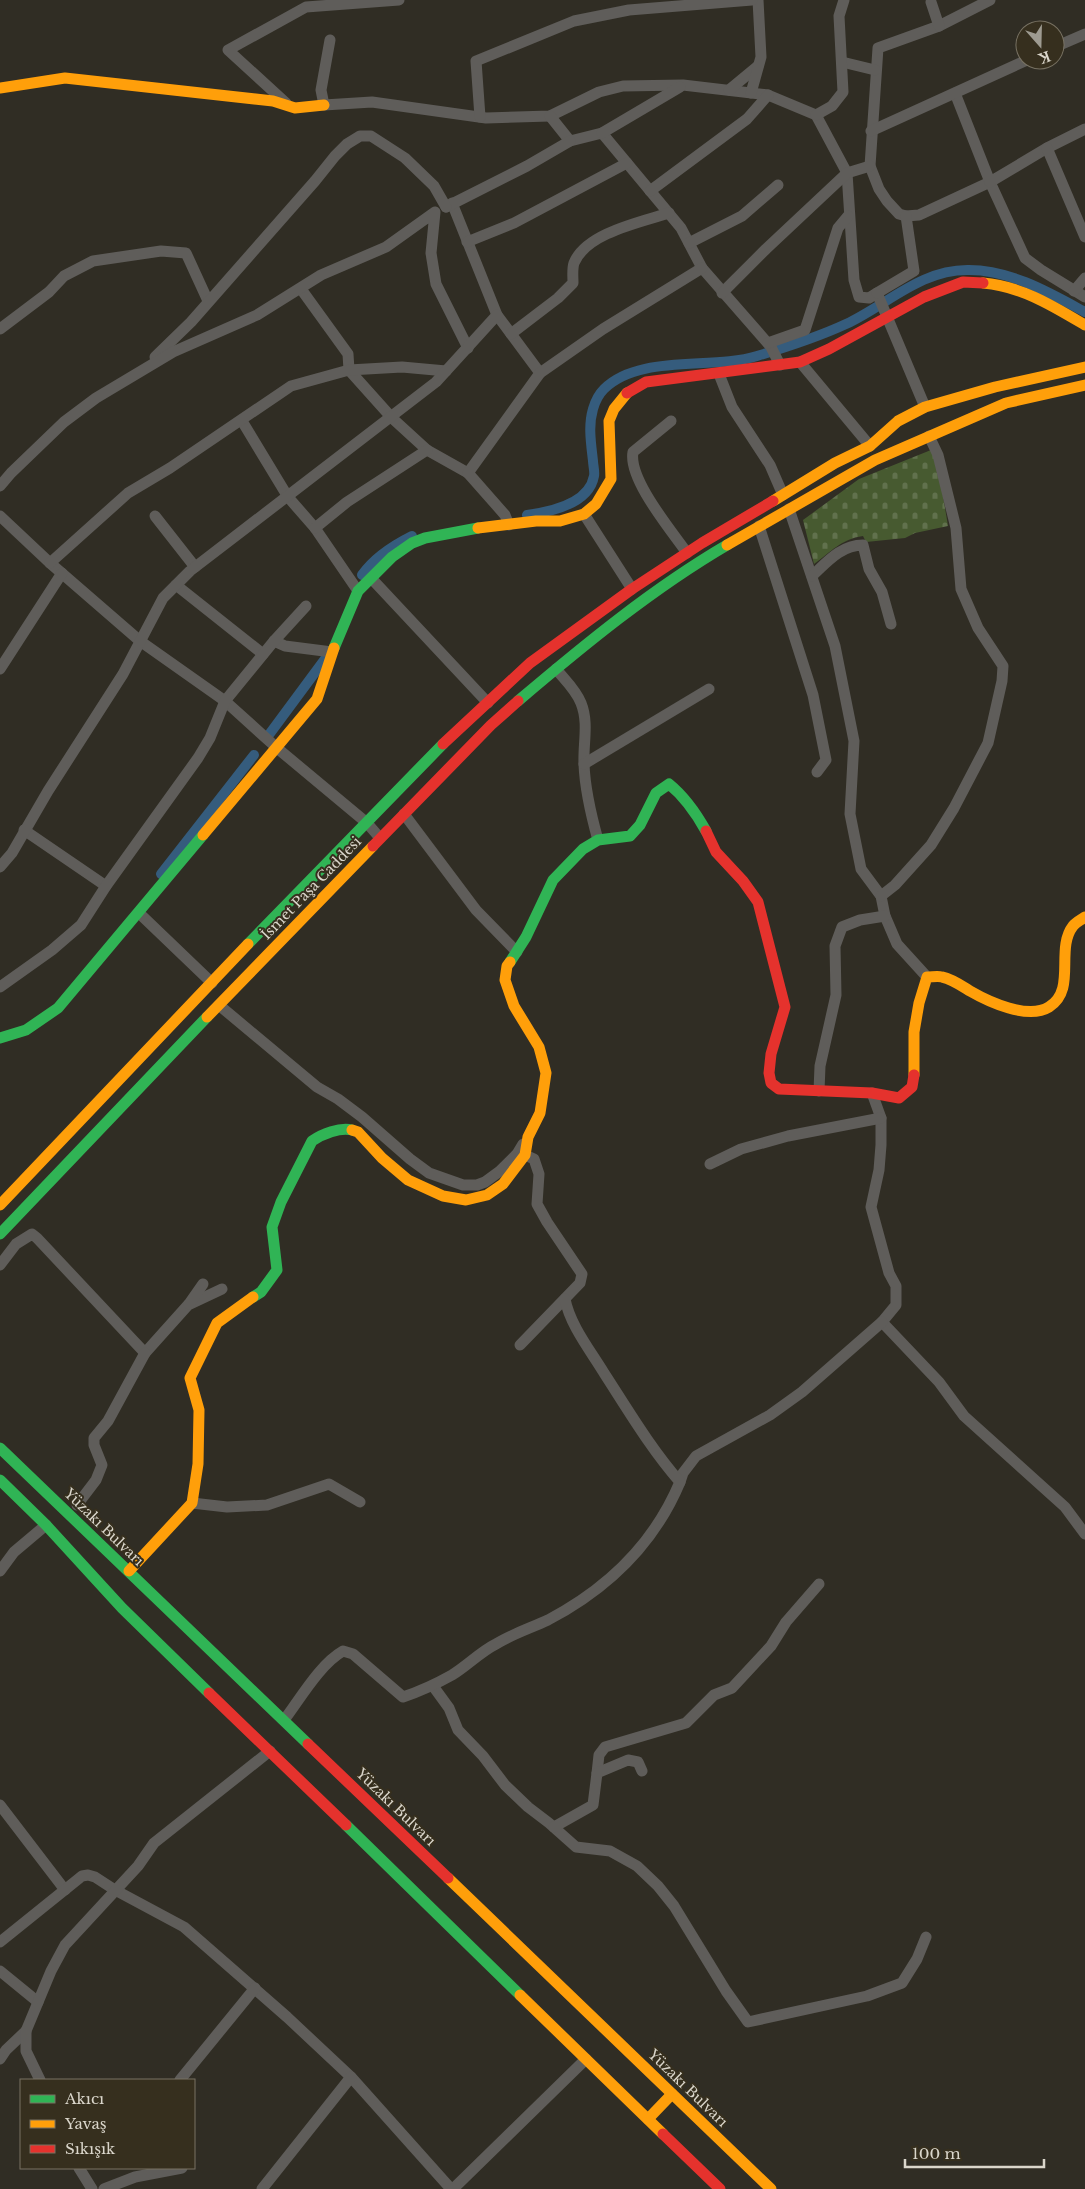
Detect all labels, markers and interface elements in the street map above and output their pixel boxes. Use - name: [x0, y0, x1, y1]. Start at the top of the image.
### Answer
- north arrow: [1015, 20, 1065, 70]
- text: K: [1036, 47, 1053, 68]
- street label: İsmet Paşa Caddesi: [257, 832, 365, 943]
- street label: Yüzakı Bulvarı: [60, 1484, 148, 1570]
- street label: Yüzakı Bulvarı: [352, 1764, 440, 1850]
- street label: Yüzakı Bulvarı: [644, 2045, 732, 2131]
- legend: [20, 2079, 195, 2169]
- text: Akıcı: [64, 2089, 104, 2108]
- text: Yavaş: [64, 2114, 107, 2133]
- scale bar: [905, 2136, 1044, 2168]
- text: Sıkışık: [65, 2139, 116, 2158]
- text: 100 m: [912, 2144, 961, 2163]

